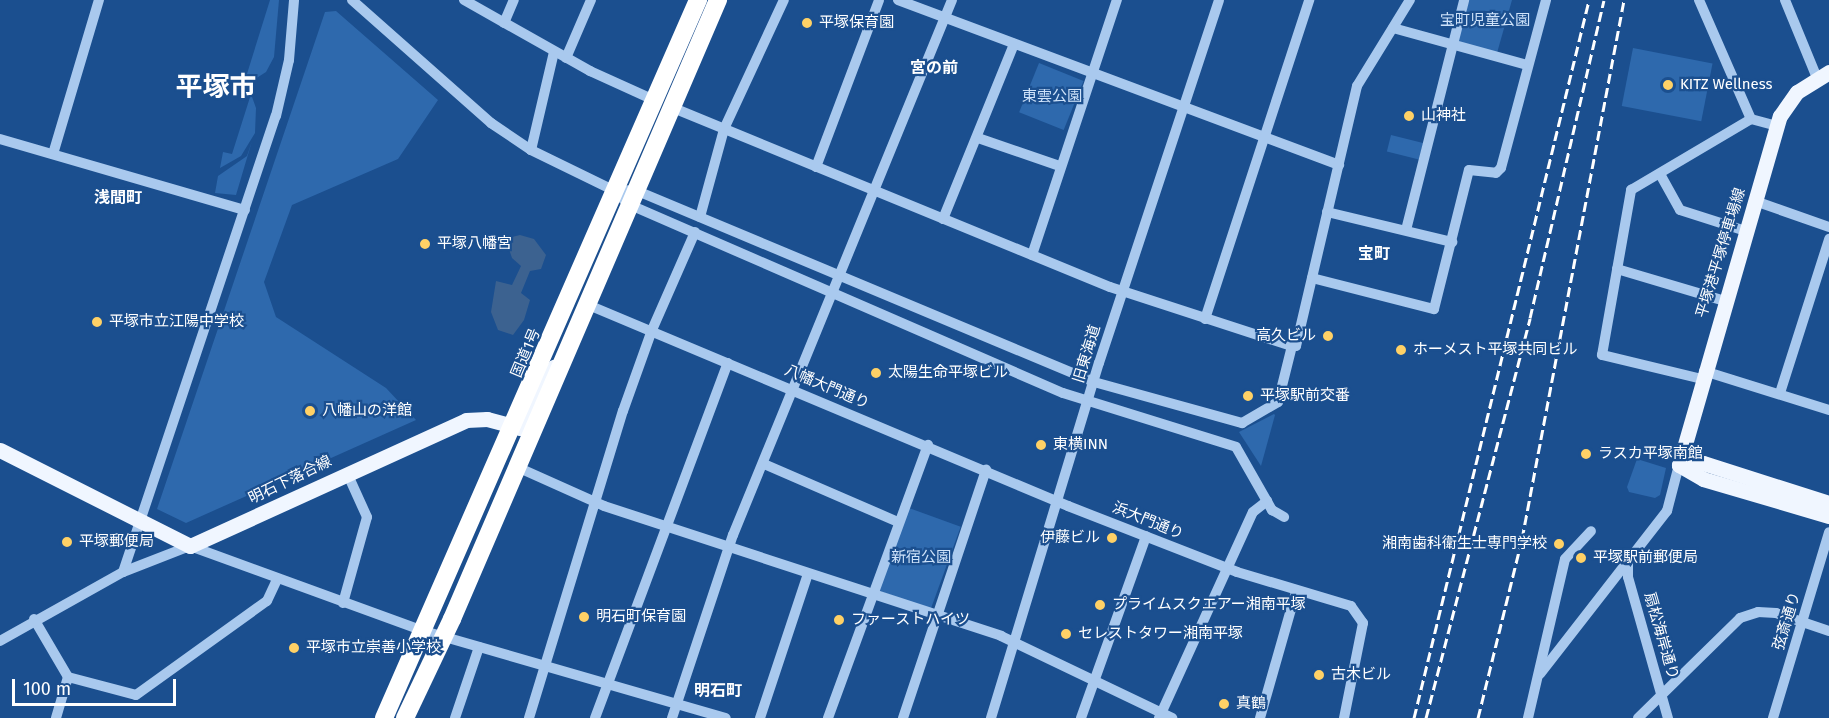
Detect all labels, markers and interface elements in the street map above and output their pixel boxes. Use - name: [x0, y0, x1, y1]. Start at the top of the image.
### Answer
- park label: 宝町児童公園: [1440, 12, 1530, 30]
- place label: 平塚保育園: [819, 14, 894, 32]
- marker: 平塚保育園: [800, 16, 814, 30]
- district label: 宮の前: [910, 58, 958, 78]
- district label: 平塚市: [176, 72, 256, 104]
- place label: KITZ Wellness: [1680, 76, 1773, 94]
- marker: KITZ Wellness: [1661, 78, 1675, 92]
- park label: 東雲公園: [1022, 88, 1082, 106]
- place label: 山神社: [1421, 107, 1466, 125]
- marker: 山神社: [1402, 109, 1416, 123]
- street label: 平塚港平塚停車場線: [1693, 186, 1749, 320]
- district label: 浅間町: [94, 188, 142, 208]
- place label: 平塚八幡宮: [437, 235, 512, 253]
- marker: 平塚八幡宮: [418, 237, 432, 251]
- district label: 宝町: [1358, 244, 1390, 264]
- place label: 平塚市立江陽中学校: [109, 313, 244, 331]
- marker: 平塚市立江陽中学校: [90, 315, 104, 329]
- street label: 旧東海道: [1070, 323, 1104, 385]
- street label: 国道1号: [508, 326, 544, 380]
- place label: 高久ビル: [1256, 327, 1316, 345]
- marker: 高久ビル: [1321, 329, 1335, 343]
- place label: ホーメスト平塚共同ビル: [1413, 341, 1578, 359]
- marker: ホーメスト平塚共同ビル: [1394, 343, 1408, 357]
- street label: 八幡大門通り: [782, 361, 872, 413]
- place label: 太陽生命平塚ビル: [888, 364, 1008, 382]
- marker: 太陽生命平塚ビル: [869, 366, 883, 380]
- place label: 平塚駅前交番: [1260, 387, 1350, 405]
- marker: 平塚駅前交番: [1241, 389, 1255, 403]
- place label: 八幡山の洋館: [322, 402, 412, 420]
- marker: 八幡山の洋館: [303, 404, 317, 418]
- place label: 東横INN: [1053, 436, 1108, 454]
- marker: 東横INN: [1034, 438, 1048, 452]
- place label: ラスカ平塚南館: [1598, 445, 1703, 463]
- marker: ラスカ平塚南館: [1579, 447, 1593, 461]
- street label: 明石下落合線: [246, 452, 334, 508]
- street label: 浜大門通り: [1110, 499, 1186, 543]
- place label: 伊藤ビル: [1040, 529, 1100, 547]
- marker: 伊藤ビル: [1105, 531, 1119, 545]
- place label: 平塚郵便局: [79, 533, 154, 551]
- marker: 平塚郵便局: [60, 535, 74, 549]
- place label: 湘南歯科衛生士専門学校: [1382, 535, 1547, 553]
- marker: 湘南歯科衛生士専門学校: [1552, 537, 1566, 551]
- park label: 新宿公園: [891, 549, 951, 567]
- place label: 平塚駅前郵便局: [1593, 549, 1698, 567]
- marker: 平塚駅前郵便局: [1574, 551, 1588, 565]
- street label: 扇松海岸通り: [1640, 590, 1682, 682]
- street label: 弦斎通り: [1770, 590, 1804, 652]
- place label: プライムスクエアー湘南平塚: [1112, 596, 1306, 614]
- marker: プライムスクエアー湘南平塚: [1093, 598, 1107, 612]
- place label: 明石町保育園: [596, 608, 686, 626]
- marker: 明石町保育園: [577, 610, 591, 624]
- place label: ファーストハイツ: [851, 611, 971, 629]
- marker: ファーストハイツ: [832, 613, 846, 627]
- place label: セレストタワー湘南平塚: [1078, 625, 1243, 643]
- marker: セレストタワー湘南平塚: [1059, 627, 1073, 641]
- place label: 平塚市立崇善小学校: [306, 639, 441, 657]
- marker: 平塚市立崇善小学校: [287, 641, 301, 655]
- place label: 古木ビル: [1331, 666, 1391, 684]
- scale bar: [15, 667, 178, 705]
- marker: 古木ビル: [1312, 668, 1326, 682]
- text: 100 m: [23, 678, 71, 700]
- district label: 明石町: [694, 681, 742, 701]
- place label: 真鶴: [1236, 695, 1266, 713]
- marker: 真鶴: [1217, 697, 1231, 711]

